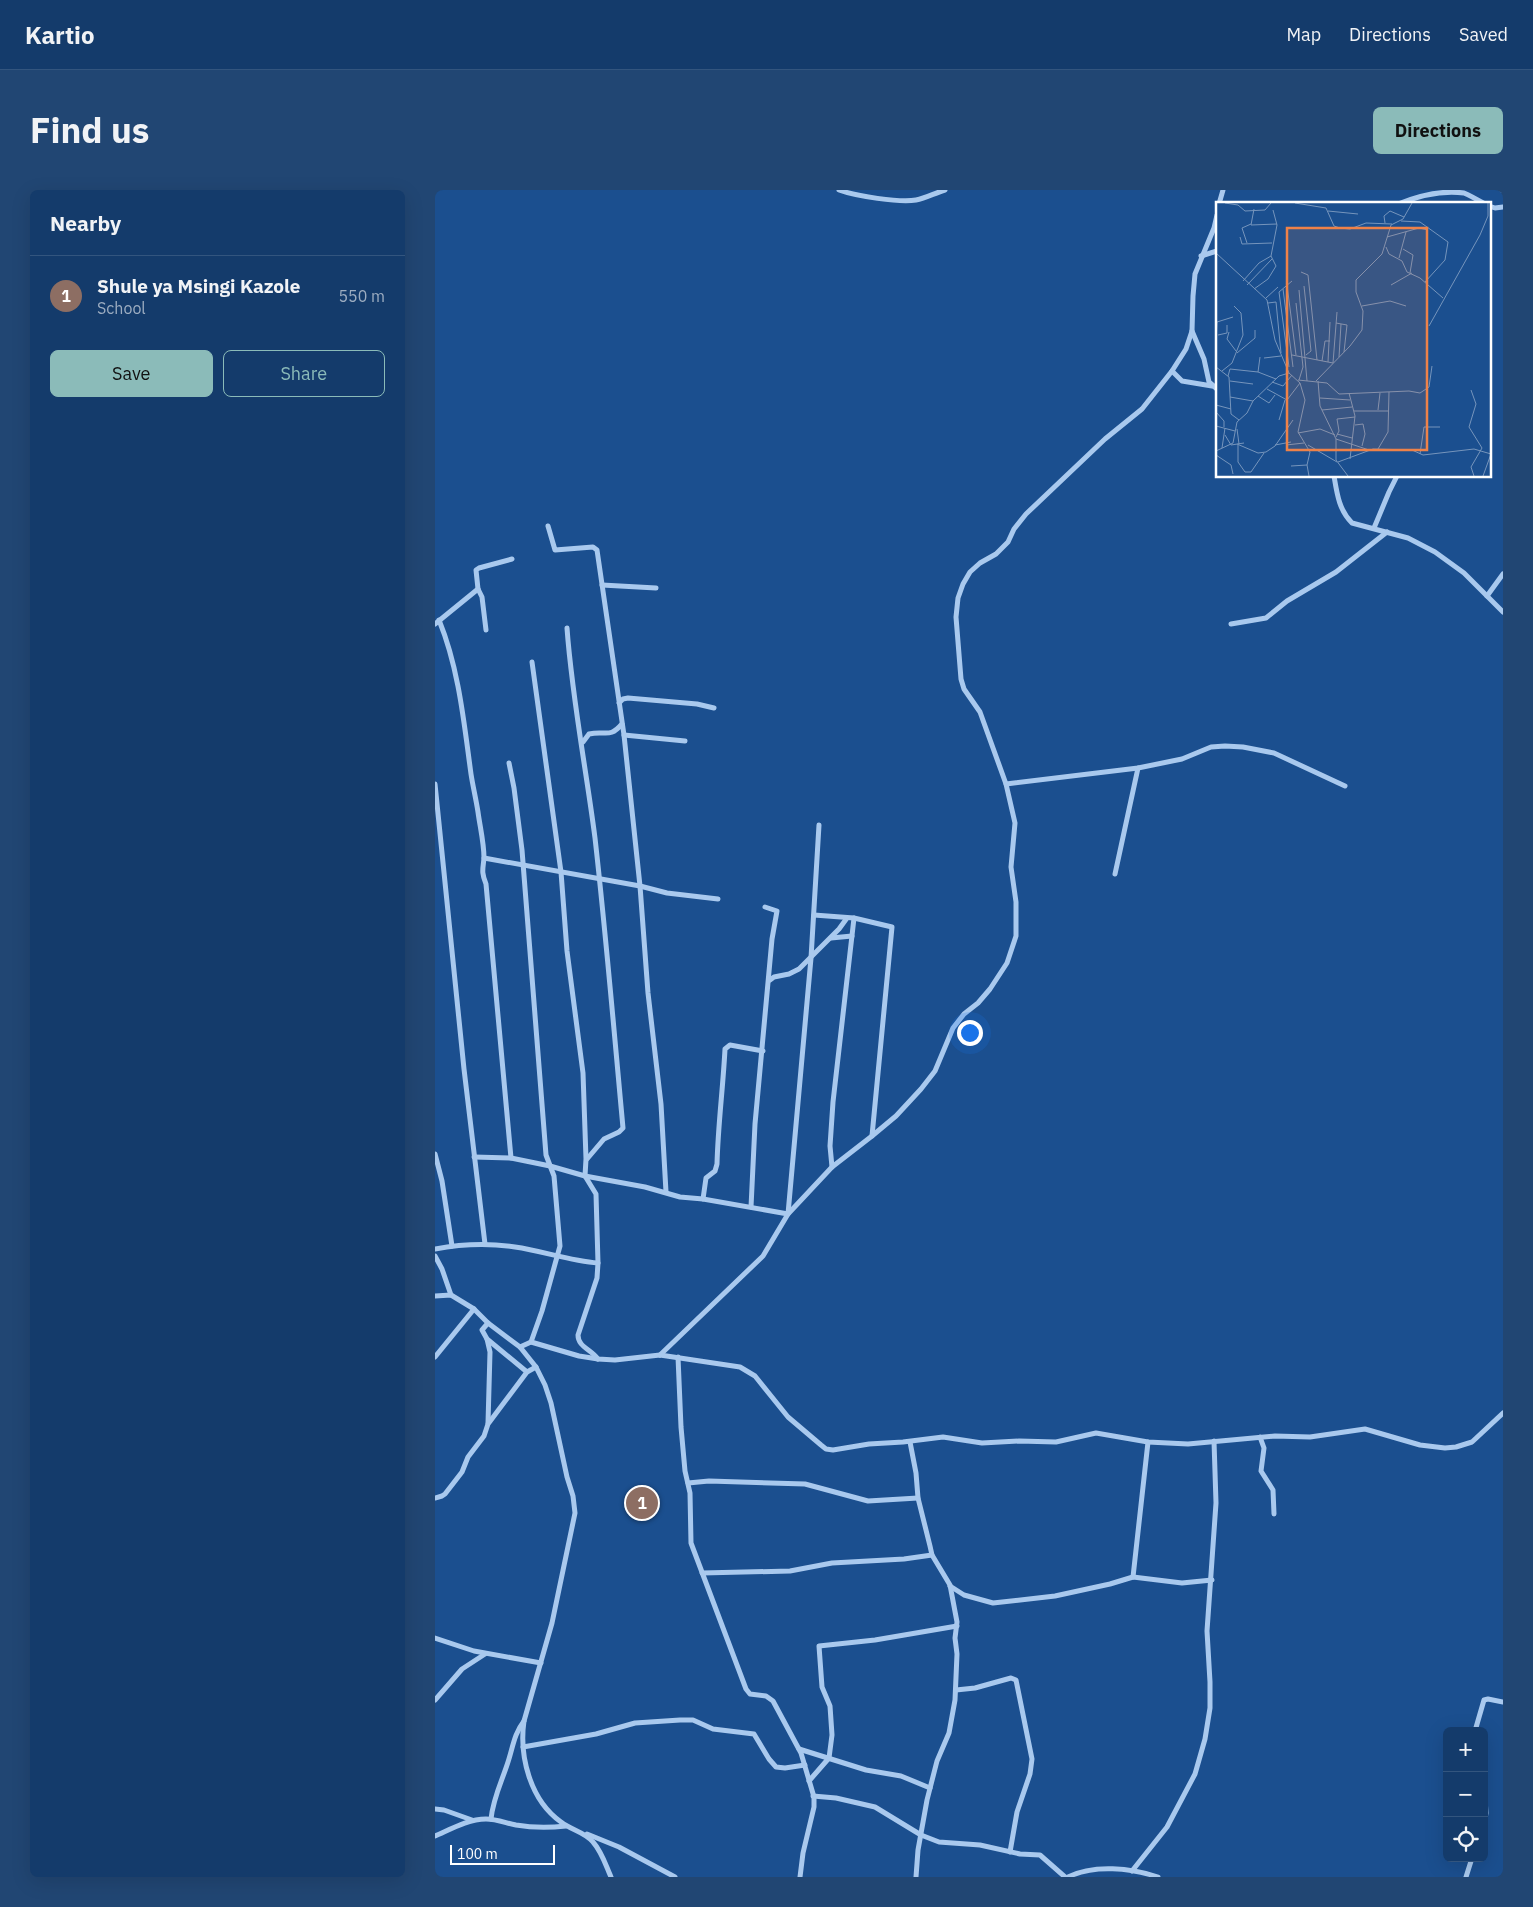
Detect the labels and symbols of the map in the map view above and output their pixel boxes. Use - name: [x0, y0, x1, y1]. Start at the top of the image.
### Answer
- inset map: [1216, 202, 1491, 478]
- your location: [957, 1020, 983, 1046]
- pin: 1: [626, 1484, 658, 1522]
- scale bar: [450, 1842, 555, 1865]

